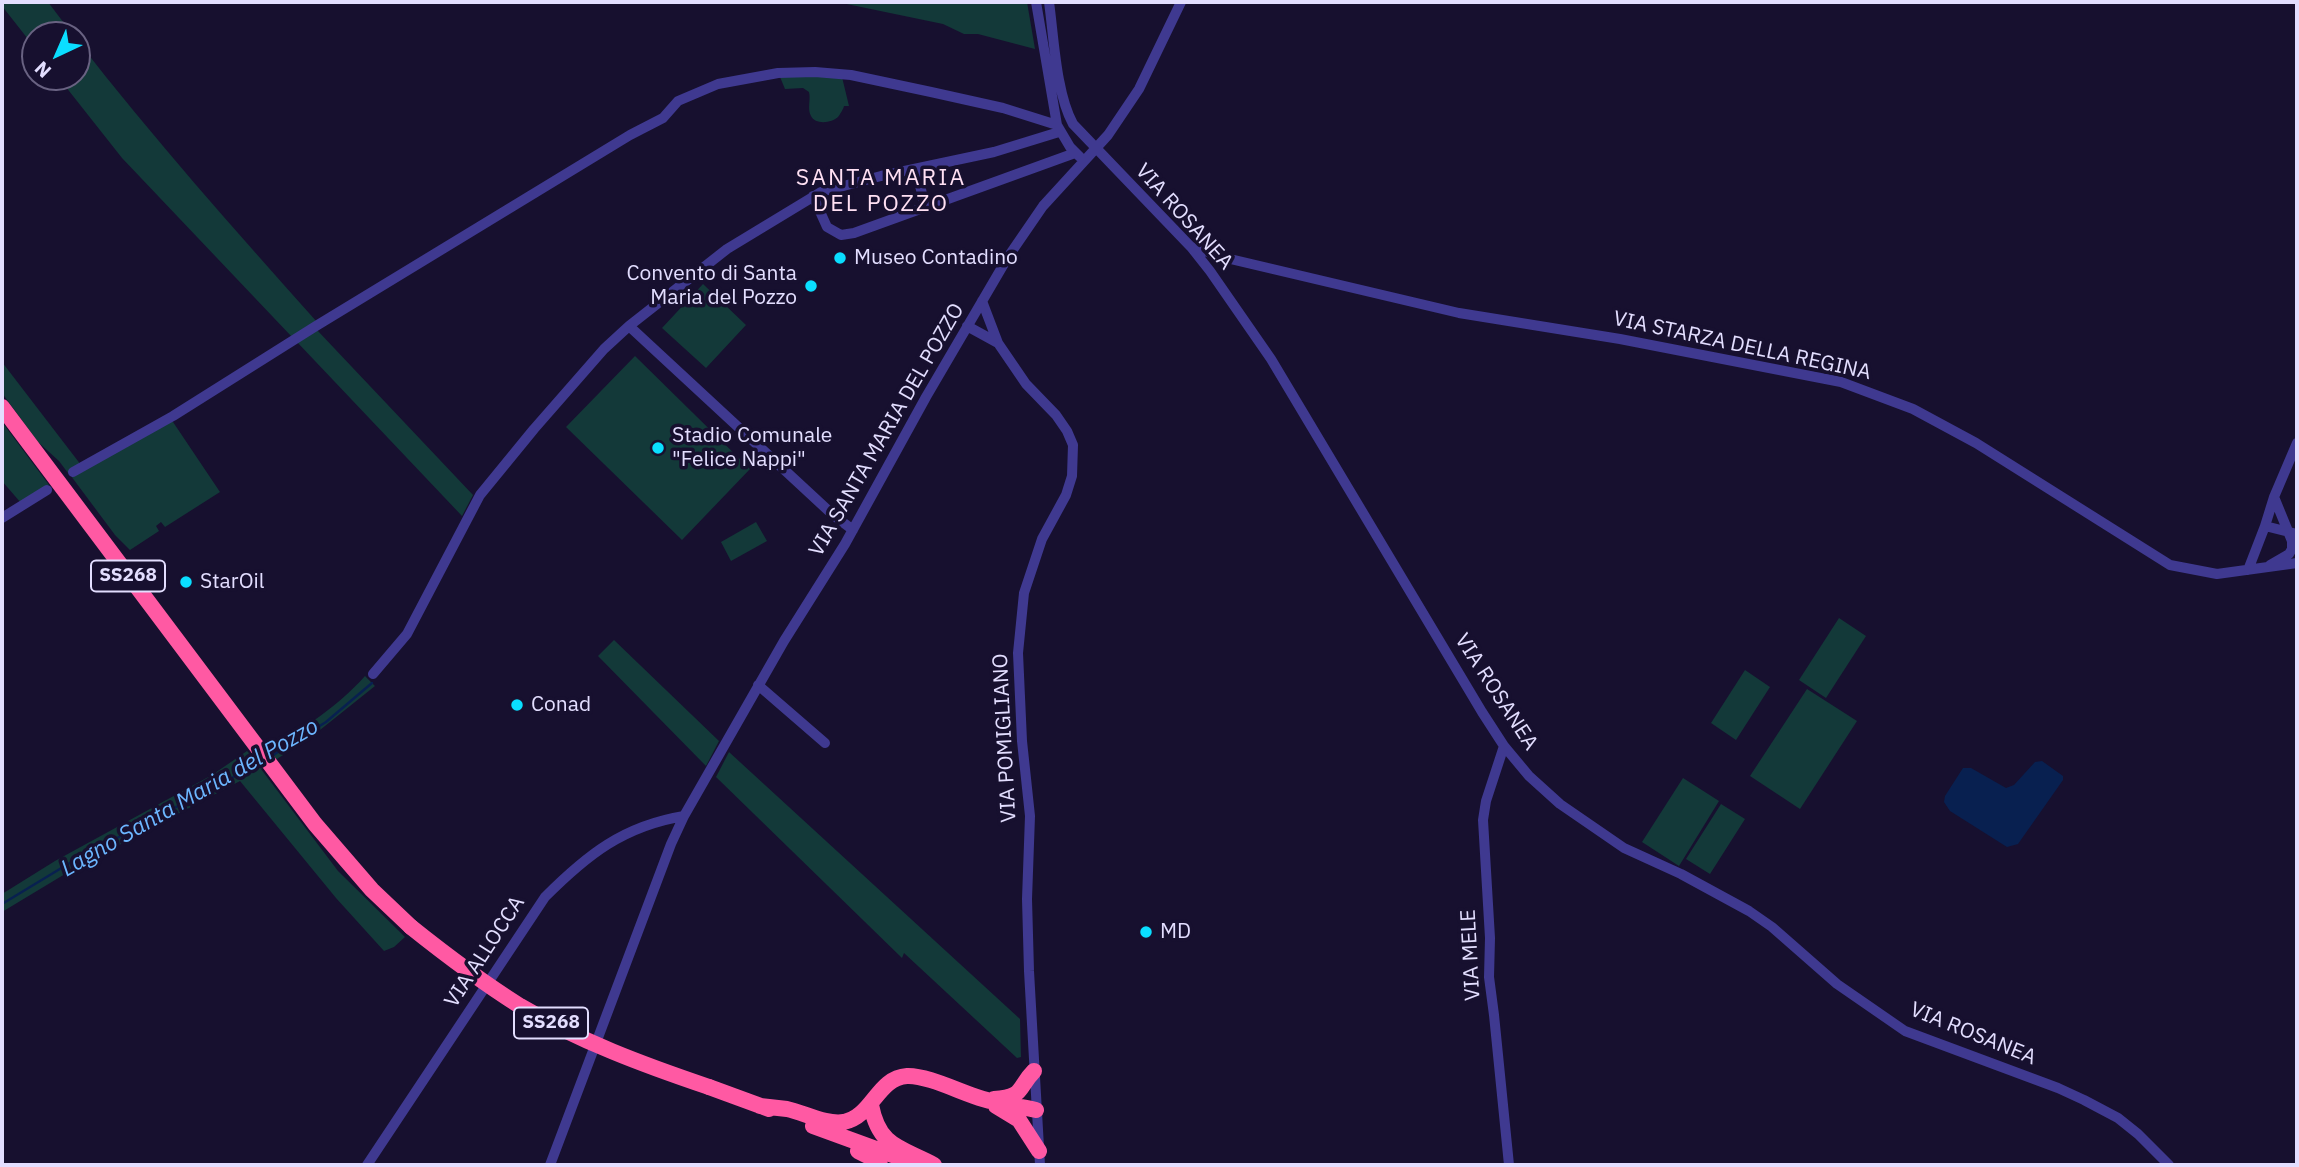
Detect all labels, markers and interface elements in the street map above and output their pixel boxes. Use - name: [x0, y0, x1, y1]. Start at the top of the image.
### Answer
- north arrow: [21, 21, 91, 91]
- text: N: [30, 56, 56, 83]
- street label: VIA ROSANEA: [1130, 159, 1238, 275]
- district label: SANTA MARIA DEL POZZO: [797, 164, 965, 218]
- place label: Museo Contadino: [854, 245, 1018, 271]
- marker: Museo Contadino: [832, 250, 848, 266]
- place label: Convento di Santa Maria del Pozzo: [627, 261, 797, 311]
- marker: Convento di Santa Maria del Pozzo: [803, 278, 819, 294]
- street label: VIA SANTA MARIA DEL POZZO: [804, 299, 970, 561]
- street label: VIA STARZA DELLA REGINA: [1611, 306, 1873, 386]
- place label: Stadio Comunale "Felice Nappi": [672, 423, 832, 473]
- marker: Stadio Comunale "Felice Nappi": [650, 440, 666, 456]
- road number: SS268: [91, 561, 165, 592]
- place label: StarOil: [200, 569, 265, 595]
- marker: StarOil: [178, 574, 194, 590]
- street label: VIA ROSANEA: [1449, 629, 1543, 755]
- street label: VIA POMIGLIANO: [988, 653, 1022, 823]
- place label: Conad: [531, 692, 591, 718]
- marker: Conad: [509, 697, 525, 713]
- water label: Lagno Santa Maria del Pozzo: [56, 713, 324, 883]
- street label: VIA ALLOCCA: [440, 892, 530, 1012]
- street label: VIA MELE: [1456, 909, 1486, 1001]
- place label: MD: [1160, 919, 1191, 945]
- marker: MD: [1138, 924, 1154, 940]
- street label: VIA ROSANEA: [1906, 997, 2040, 1071]
- road number: SS268: [514, 1007, 588, 1038]

